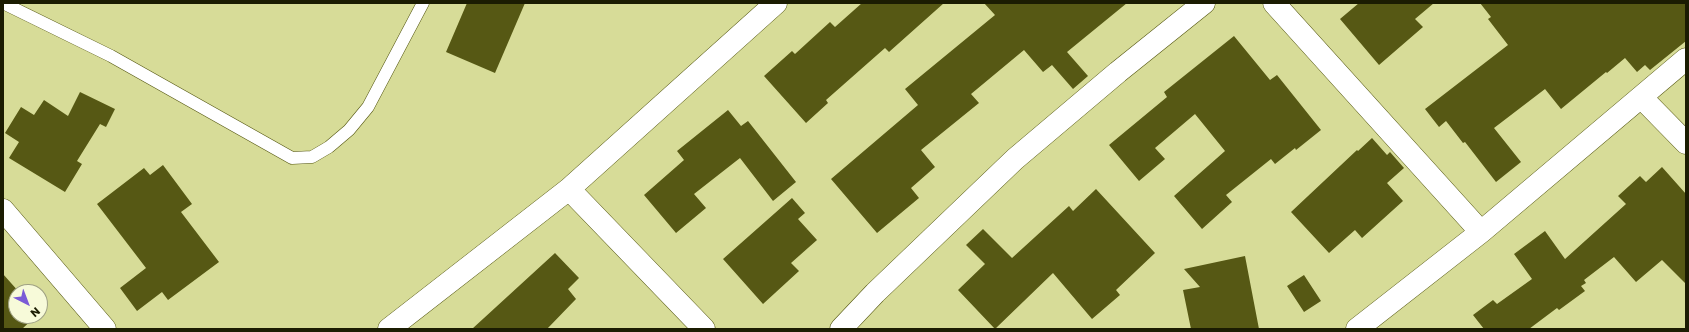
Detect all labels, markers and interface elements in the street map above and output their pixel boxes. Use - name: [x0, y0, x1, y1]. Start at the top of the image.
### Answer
- north arrow: [8, 284, 48, 324]
- text: N: [27, 303, 44, 321]

